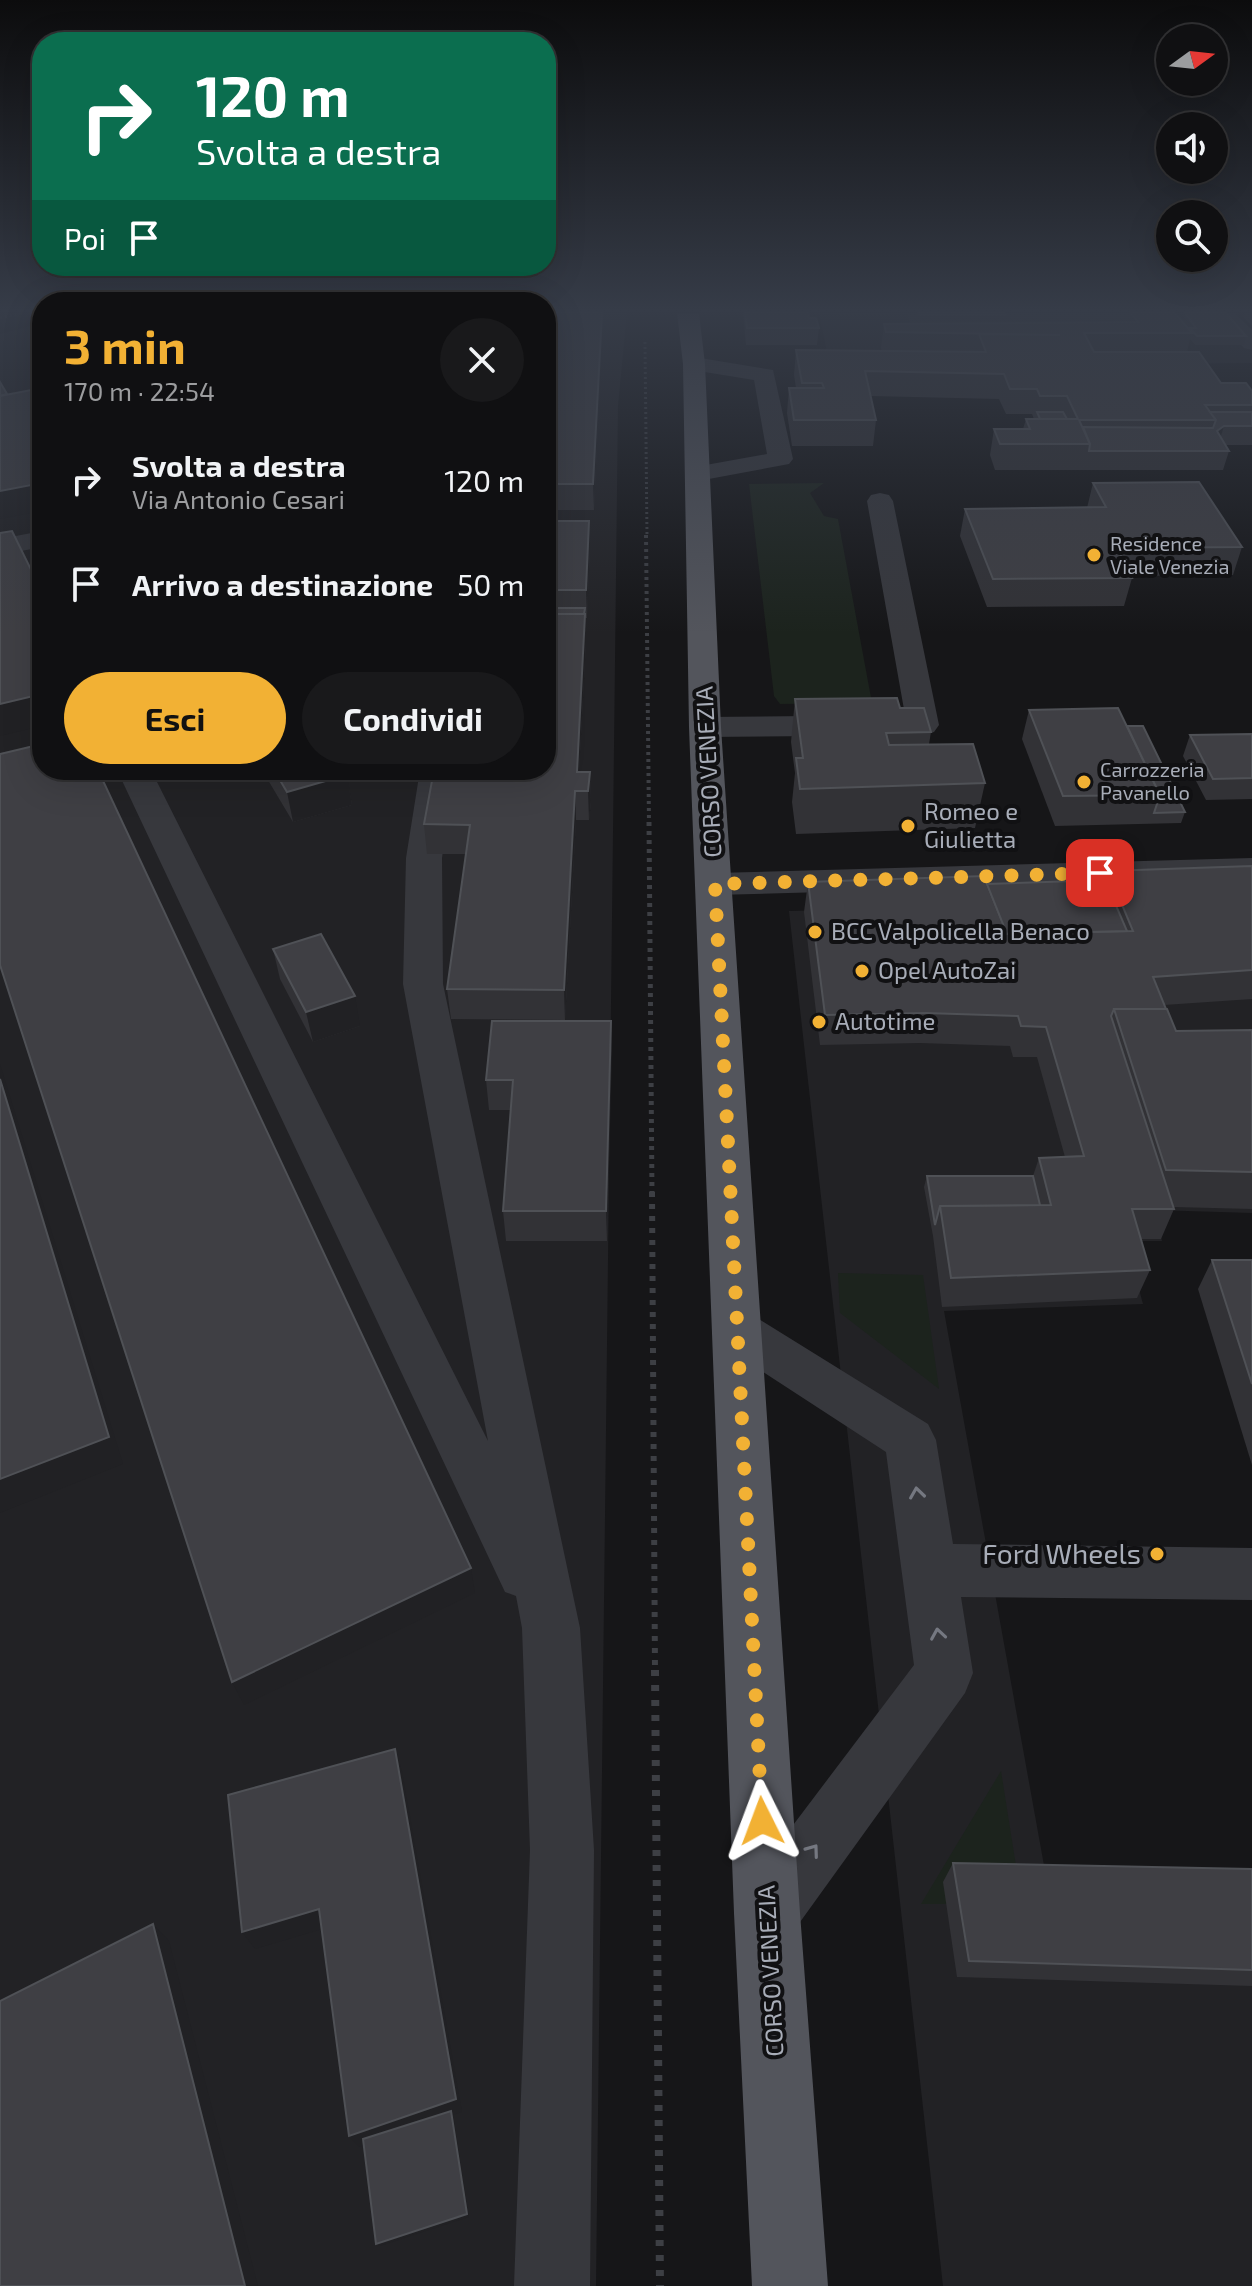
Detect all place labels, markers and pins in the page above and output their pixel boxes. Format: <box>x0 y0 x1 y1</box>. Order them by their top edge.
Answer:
place label: Residence Viale Venezia <box>1110 531 1229 578</box>
marker: Residence Viale Venezia <box>1085 546 1103 564</box>
place label: Carrozzeria Pavanello <box>1100 757 1205 804</box>
marker: Carrozzeria Pavanello <box>1075 773 1093 791</box>
place label: Romeo e Giulietta <box>924 796 1018 853</box>
marker: Romeo e Giulietta <box>899 817 917 835</box>
pin <box>1066 839 1134 907</box>
place label: BCC Valpolicella Benaco <box>831 916 1090 945</box>
marker: BCC Valpolicella Benaco <box>806 923 824 941</box>
place label: Opel AutoZai <box>878 955 1016 984</box>
marker: Opel AutoZai <box>853 962 871 980</box>
place label: Autotime <box>835 1006 935 1035</box>
marker: Autotime <box>810 1013 828 1031</box>
place label: Ford Wheels <box>982 1536 1141 1570</box>
marker: Ford Wheels <box>1148 1545 1166 1563</box>

